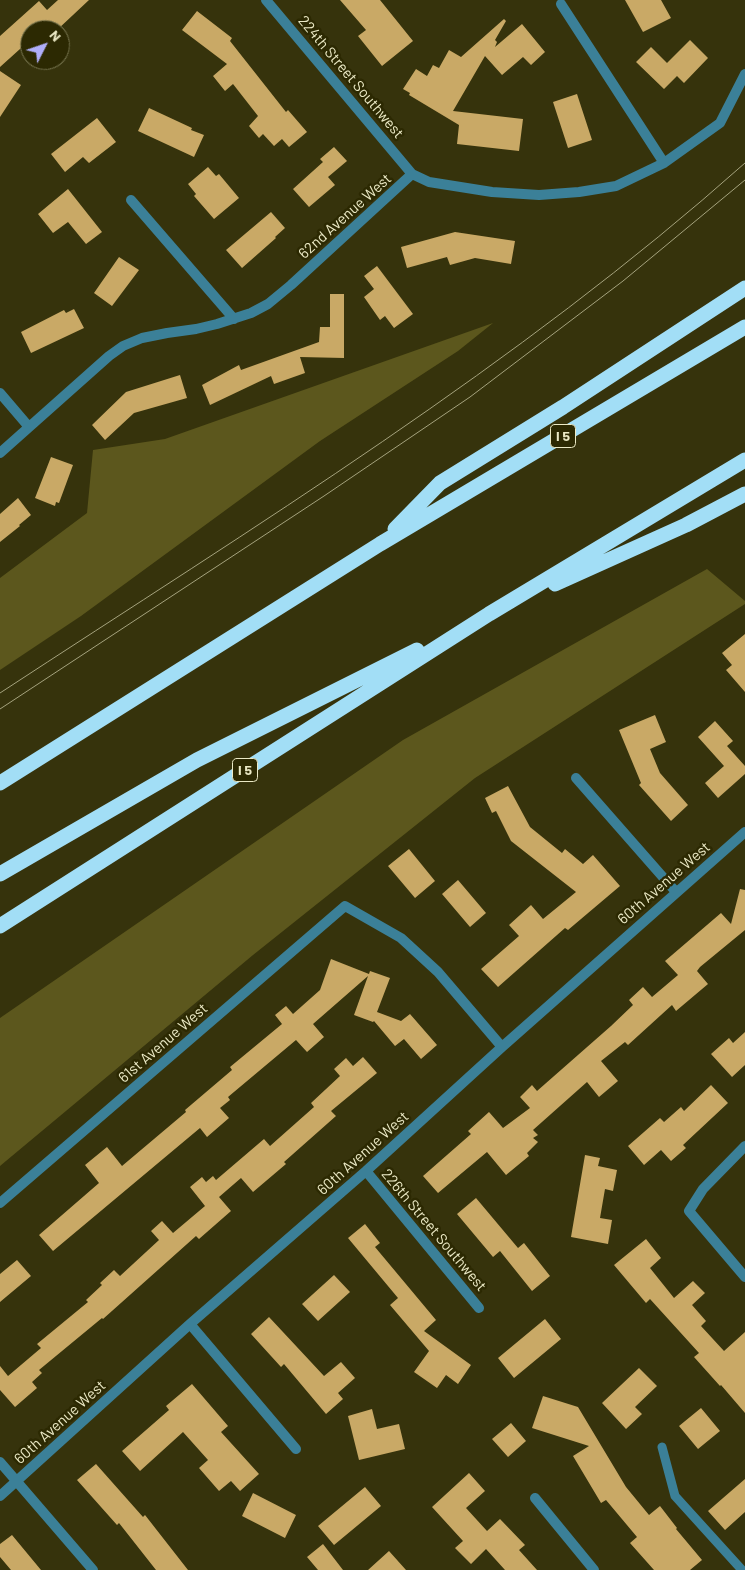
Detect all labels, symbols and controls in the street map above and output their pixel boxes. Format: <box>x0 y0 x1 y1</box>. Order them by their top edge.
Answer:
street label: 224th Street Southwest <box>295 12 407 142</box>
north arrow <box>20 20 70 70</box>
text: N <box>46 26 65 45</box>
street label: 62nd Avenue West <box>295 170 395 262</box>
road number: I 5 <box>550 424 576 448</box>
road number: I 5 <box>232 758 258 782</box>
street label: 60th Avenue West <box>614 838 714 928</box>
street label: 61st Avenue West <box>115 999 211 1087</box>
street label: 60th Avenue West <box>314 1107 412 1199</box>
street label: 226th Street Southwest <box>378 1165 490 1295</box>
street label: 60th Avenue West <box>11 1376 109 1468</box>

